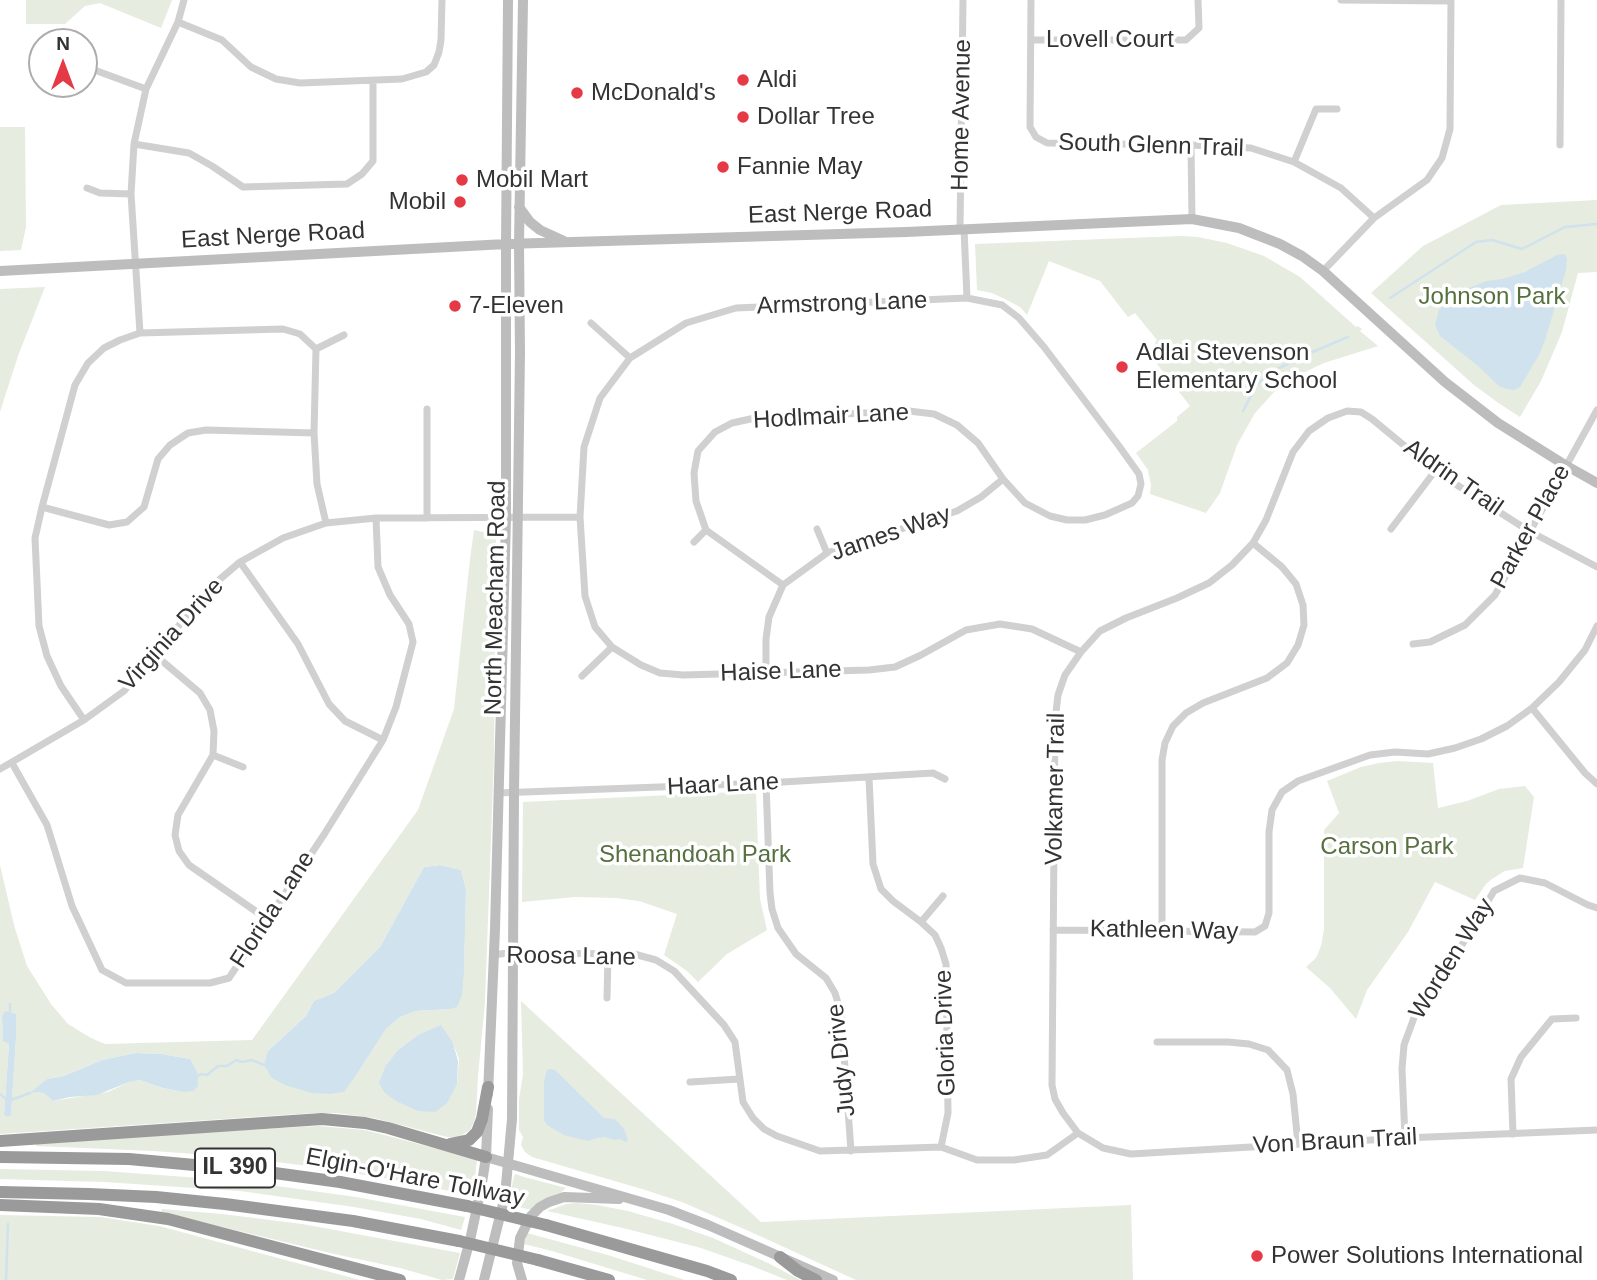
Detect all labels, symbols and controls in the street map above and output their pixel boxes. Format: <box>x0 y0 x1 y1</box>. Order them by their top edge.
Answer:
street label: Lovell Court <box>1046 26 1174 54</box>
north arrow <box>28 28 98 98</box>
text: N <box>56 33 70 54</box>
street label: Home Avenue <box>946 39 978 191</box>
place label: Aldi <box>757 66 797 94</box>
marker: Aldi <box>735 72 751 88</box>
place label: McDonald's <box>591 79 716 107</box>
marker: McDonald's <box>569 85 585 101</box>
place label: Dollar Tree <box>757 103 875 131</box>
marker: Dollar Tree <box>735 109 751 125</box>
street label: South Glenn Trail <box>1058 128 1244 164</box>
place label: Fannie May <box>737 153 862 181</box>
marker: Fannie May <box>715 159 731 175</box>
place label: Mobil Mart <box>476 166 588 194</box>
marker: Mobil Mart <box>454 172 470 188</box>
place label: Mobil <box>389 188 446 216</box>
marker: Mobil <box>452 194 468 210</box>
street label: East Nerge Road <box>748 195 932 231</box>
street label: East Nerge Road <box>180 217 366 255</box>
park label: Johnson Park <box>1419 283 1565 311</box>
street label: Armstrong Lane <box>756 287 928 321</box>
place label: 7-Eleven <box>469 292 564 320</box>
marker: 7-Eleven <box>447 298 463 314</box>
place label: Adlai Stevenson Elementary School <box>1136 339 1337 395</box>
marker: Adlai Stevenson Elementary School <box>1114 359 1130 375</box>
street label: Hodlmair Lane <box>752 399 910 435</box>
street label: Aldrin Trail <box>1398 434 1508 522</box>
street label: Parker Place <box>1485 460 1577 594</box>
street label: North Meacham Road <box>480 480 512 716</box>
street label: James Way <box>827 500 955 568</box>
street label: Virginia Drive <box>114 572 230 698</box>
street label: Haise Lane <box>720 655 842 689</box>
street label: Volkamer Trail <box>1040 713 1072 865</box>
street label: Haar Lane <box>666 768 780 802</box>
park label: Carson Park <box>1320 833 1454 861</box>
park label: Shenandoah Park <box>599 841 791 869</box>
street label: Florida Lane <box>225 846 321 974</box>
street label: Worden Way <box>1403 893 1501 1025</box>
street label: Kathleen Way <box>1089 915 1239 947</box>
street label: Roosa Lane <box>506 941 636 973</box>
street label: Gloria Drive <box>929 969 963 1097</box>
street label: Judy Drive <box>822 1002 862 1118</box>
street label: Von Braun Trail <box>1252 1123 1418 1161</box>
street label: Elgin-O'Hare Tollway <box>303 1143 527 1213</box>
road number: IL 390 <box>195 1148 275 1188</box>
place label: Power Solutions International <box>1271 1242 1583 1270</box>
marker: Power Solutions International <box>1249 1248 1265 1264</box>

